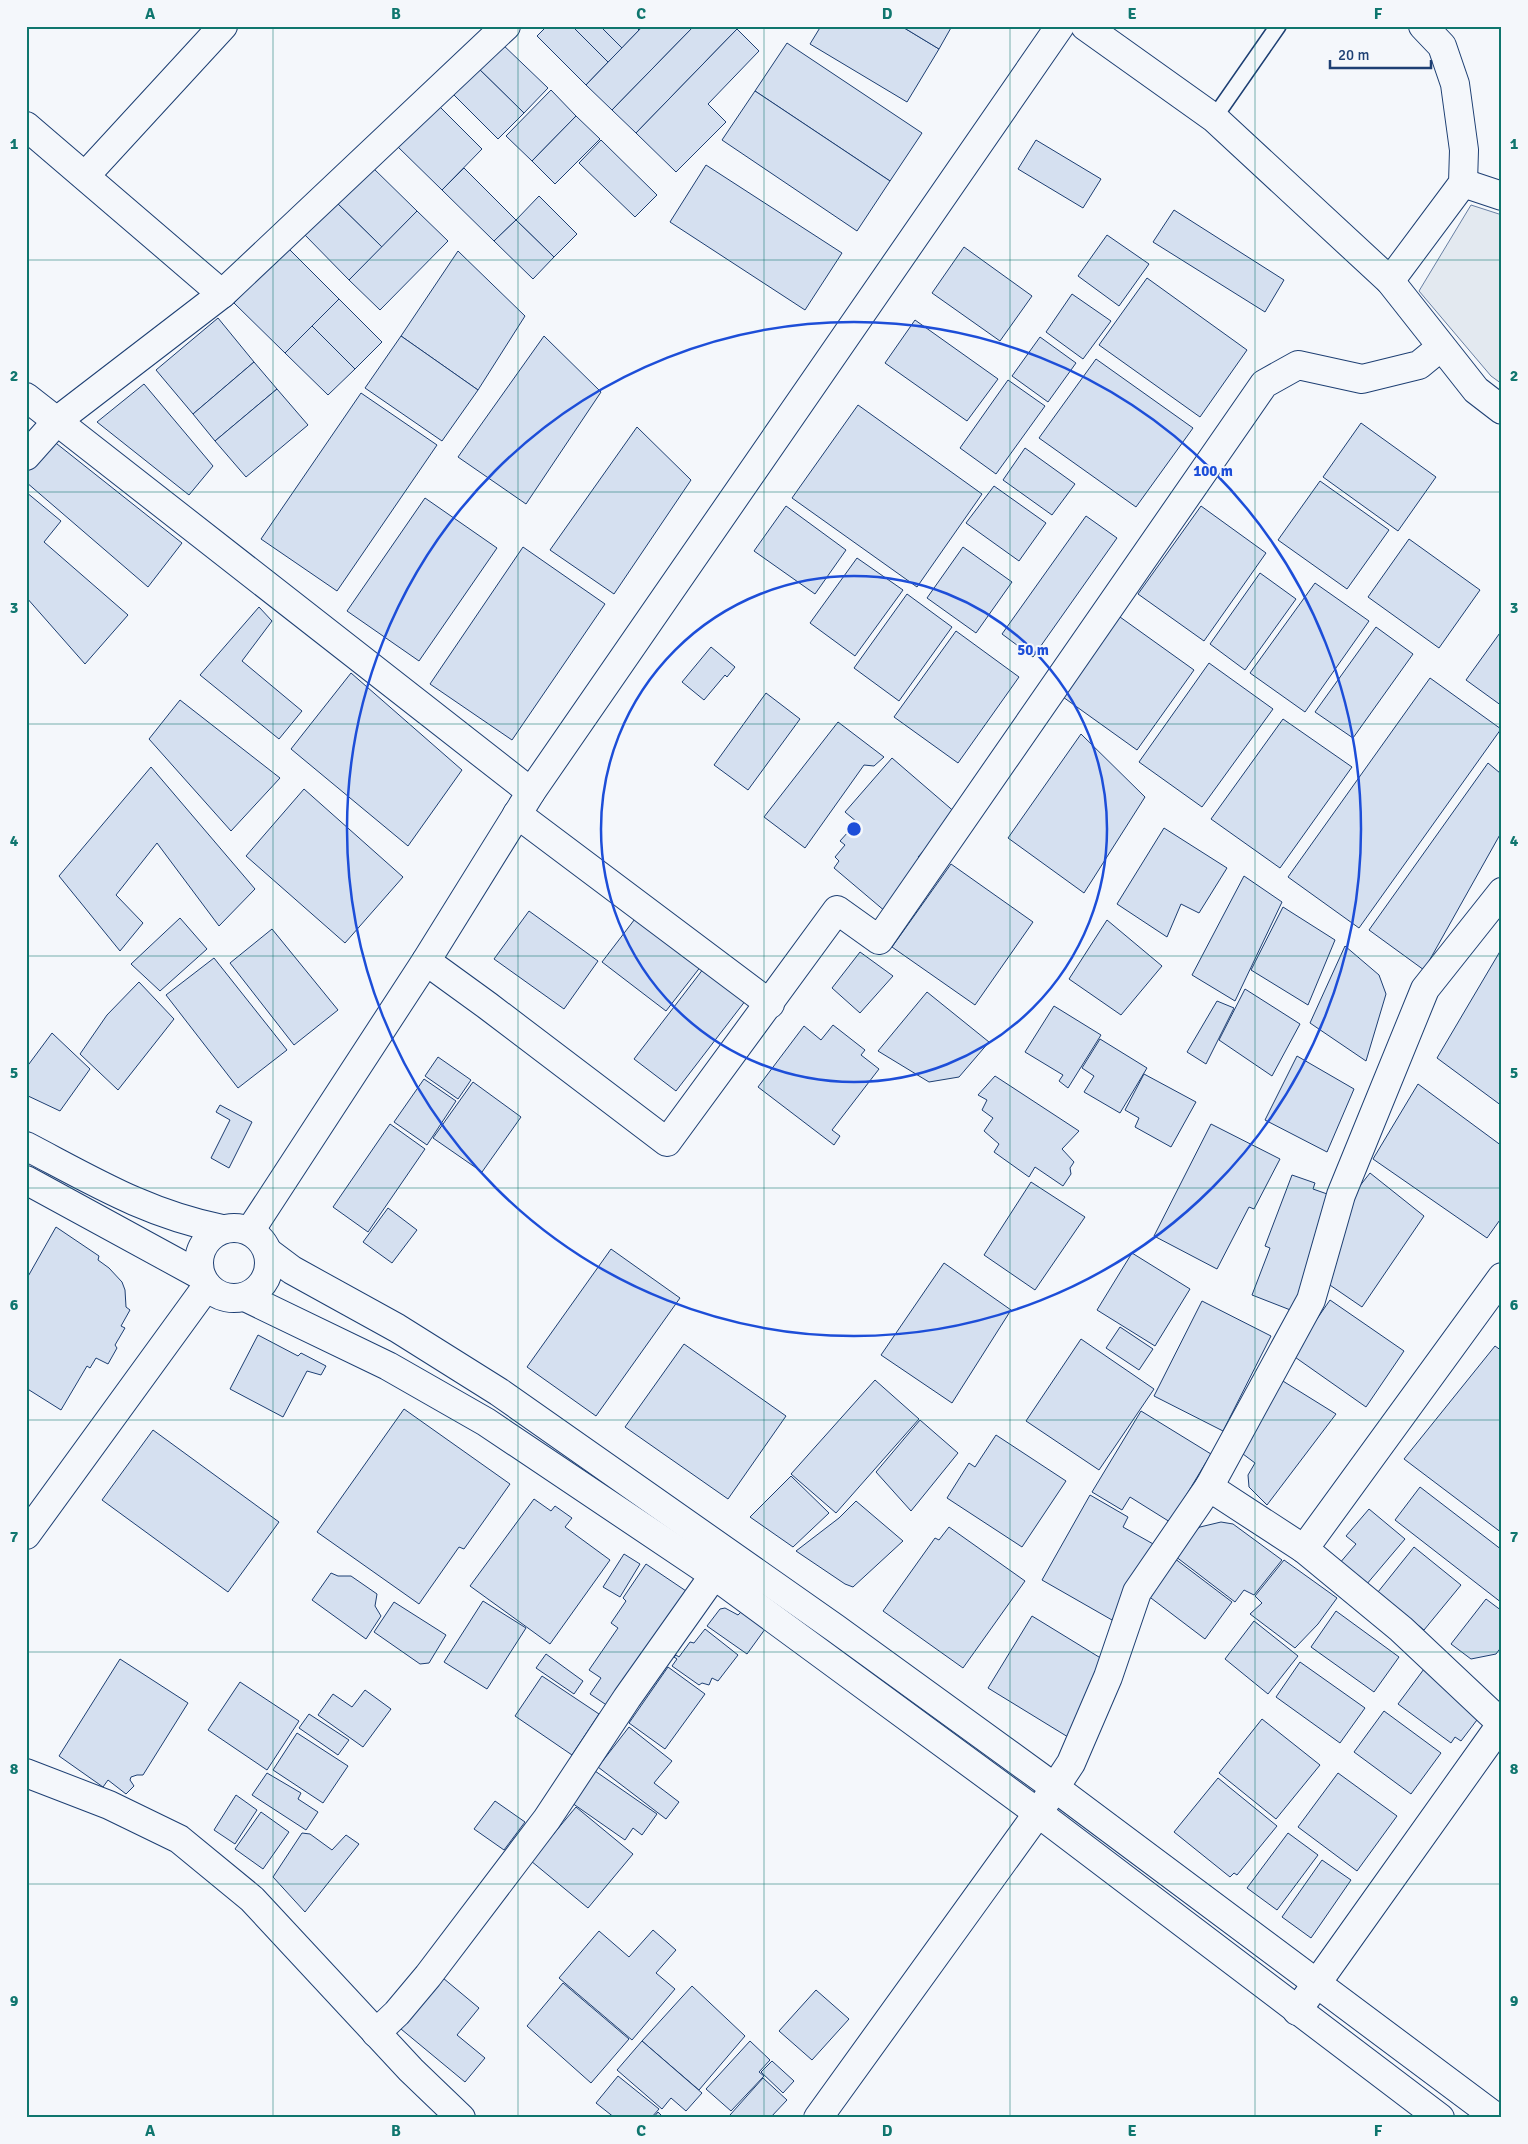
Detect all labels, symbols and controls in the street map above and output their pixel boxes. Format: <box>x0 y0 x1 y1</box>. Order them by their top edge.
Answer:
text: A <box>145 4 156 24</box>
text: B <box>391 4 401 24</box>
text: C <box>636 4 646 24</box>
text: D <box>882 4 893 24</box>
text: E <box>1127 4 1137 24</box>
text: F <box>1374 4 1383 24</box>
scale bar <box>1330 38 1432 70</box>
text: 20 m <box>1338 46 1369 64</box>
text: 1 <box>10 134 19 154</box>
text: 1 <box>1510 134 1519 154</box>
text: 2 <box>10 366 18 386</box>
text: 2 <box>1510 366 1518 386</box>
text: 100 m <box>1193 462 1233 480</box>
text: 3 <box>10 598 18 618</box>
text: 3 <box>1510 598 1518 618</box>
text: 50 m <box>1017 641 1049 659</box>
centre of rings <box>845 820 863 838</box>
text: 4 <box>10 831 19 851</box>
text: 4 <box>1510 831 1519 851</box>
text: 5 <box>10 1063 18 1083</box>
text: 5 <box>1510 1063 1518 1083</box>
text: 6 <box>10 1295 19 1315</box>
text: 6 <box>1510 1295 1519 1315</box>
text: 7 <box>10 1527 19 1547</box>
text: 7 <box>1510 1527 1519 1547</box>
text: 8 <box>10 1759 19 1779</box>
text: 8 <box>1510 1759 1519 1779</box>
text: 9 <box>10 1991 19 2011</box>
text: 9 <box>1510 1991 1519 2011</box>
text: A <box>145 2121 156 2141</box>
text: B <box>391 2121 401 2141</box>
text: C <box>636 2121 646 2141</box>
text: D <box>882 2121 893 2141</box>
text: E <box>1127 2121 1137 2141</box>
text: F <box>1374 2121 1383 2141</box>

